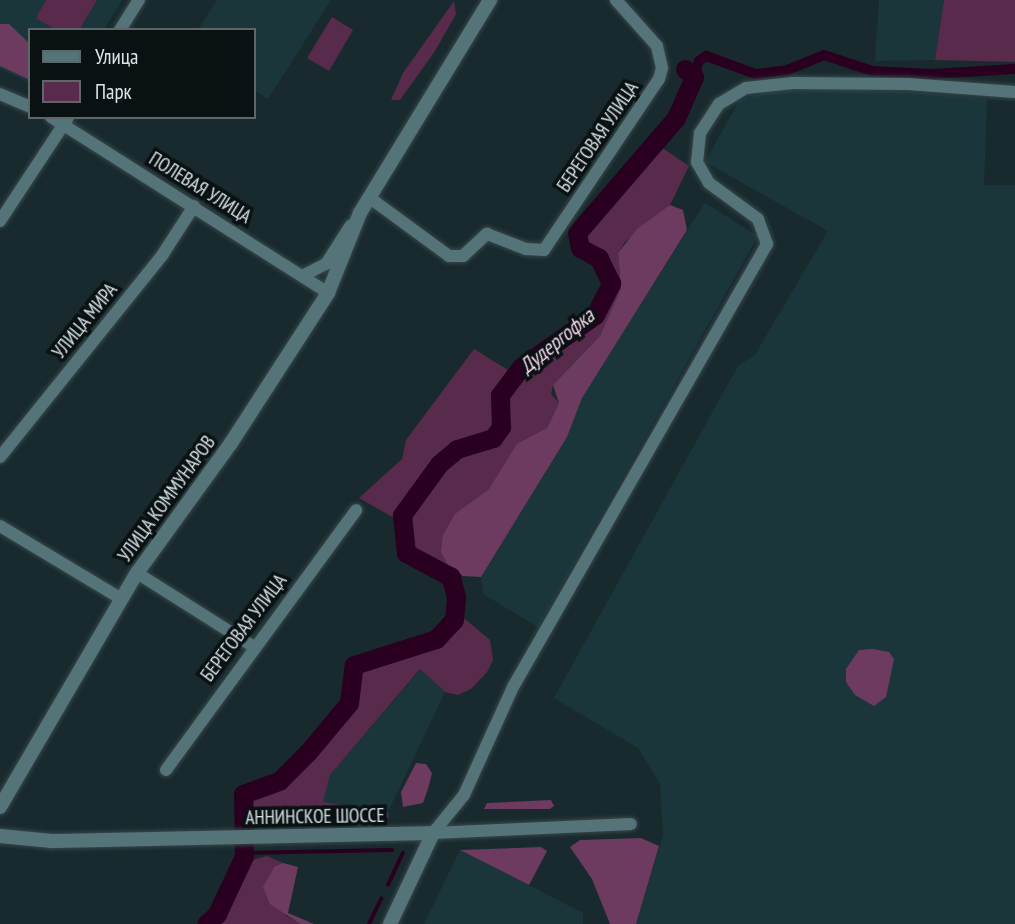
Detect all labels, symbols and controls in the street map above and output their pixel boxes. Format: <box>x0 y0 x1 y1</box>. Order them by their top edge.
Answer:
legend <box>28 28 256 119</box>
text: Улица <box>95 43 138 70</box>
street label: БЕРЕГОВАЯ УЛИЦА <box>553 77 643 197</box>
text: Парк <box>95 78 132 105</box>
street label: ПОЛЕВАЯ УЛИЦА <box>145 147 255 229</box>
street label: УЛИЦА МИРА <box>48 279 122 363</box>
water label: Дудергофка <box>515 303 599 379</box>
street label: УЛИЦА КОММУНАРОВ <box>113 431 221 567</box>
street label: БЕРЕГОВАЯ УЛИЦА <box>196 570 292 686</box>
street label: АННИНСКОЕ ШОССЕ <box>245 804 385 830</box>

